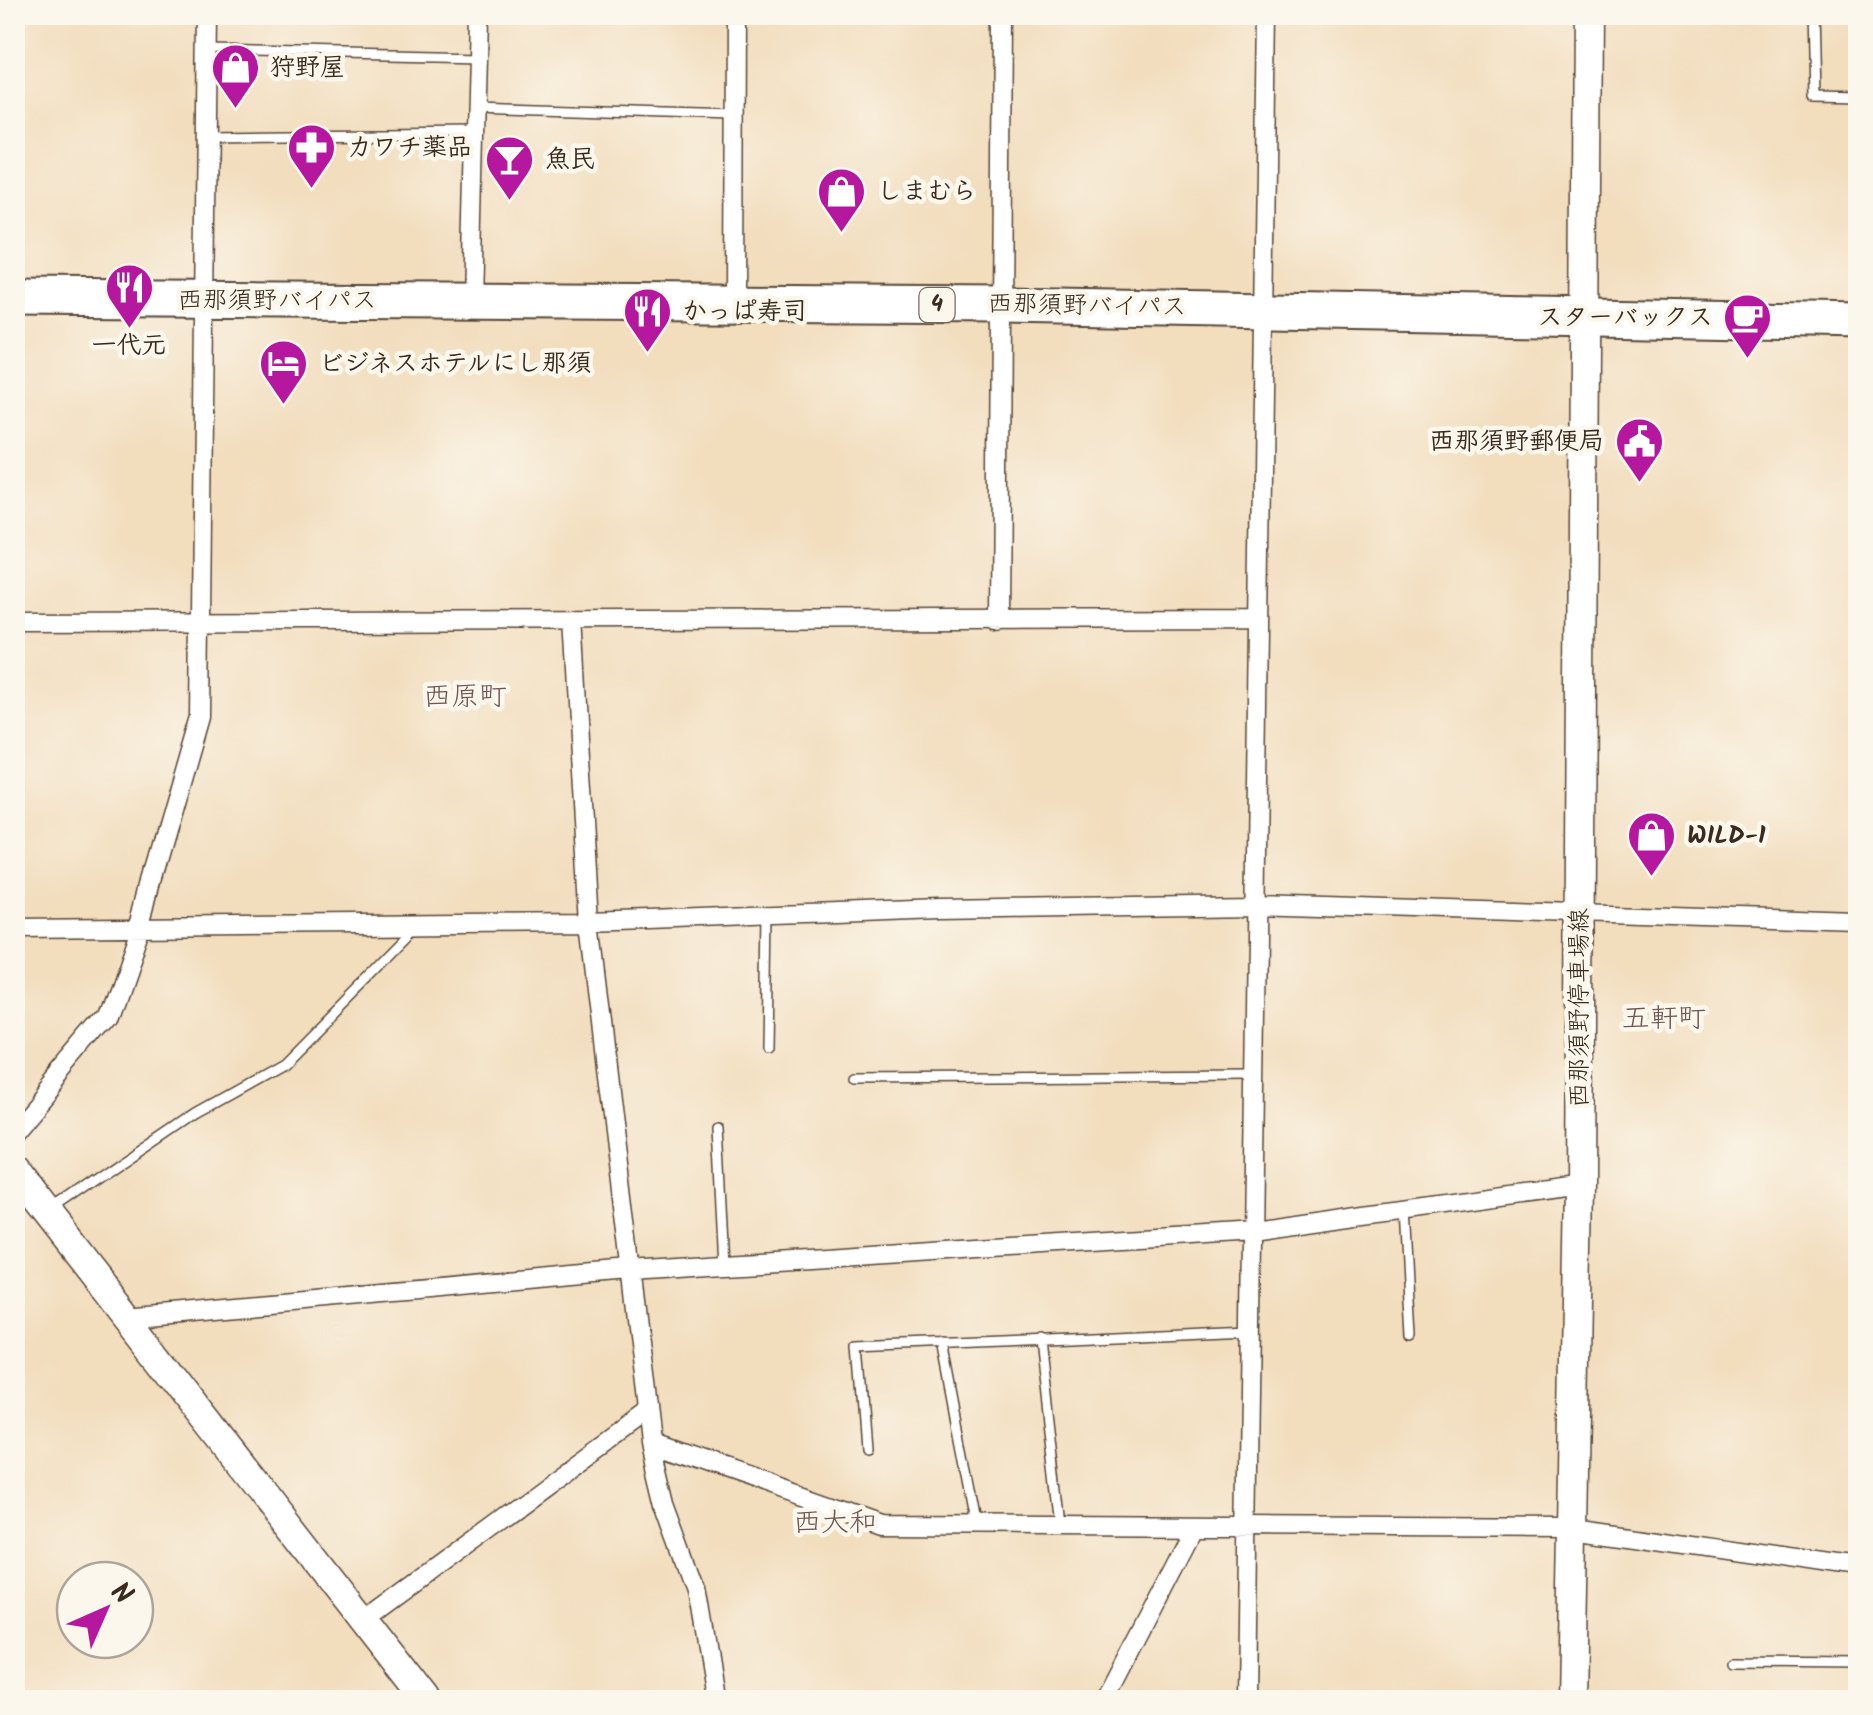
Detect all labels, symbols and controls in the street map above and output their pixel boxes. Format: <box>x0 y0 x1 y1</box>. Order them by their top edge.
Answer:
shop icon: 狩野屋 <box>209 42 261 110</box>
place label: 狩野屋 <box>270 48 345 88</box>
pharmacy icon: カワチ薬品 <box>286 122 338 190</box>
place label: カワチ薬品 <box>347 128 472 168</box>
bar icon: 魚民 <box>484 134 536 202</box>
place label: 魚民 <box>545 140 595 180</box>
shop icon: しまむら <box>816 166 868 234</box>
place label: しまむら <box>877 172 977 212</box>
restaurant icon: 一代元 <box>103 262 155 330</box>
street label: 西那須野バイパス <box>177 281 377 321</box>
street label: 西那須野バイパス <box>987 284 1187 328</box>
restaurant icon: かっぱ寿司 <box>621 286 673 354</box>
road number: 4 <box>920 288 954 322</box>
place label: かっぱ寿司 <box>682 292 807 332</box>
cafe icon: スターバックス <box>1722 292 1774 360</box>
place label: スターバックス <box>1537 298 1713 338</box>
place label: 一代元 <box>91 326 167 366</box>
hotel icon: ビジネスホテルにし那須 <box>258 338 310 406</box>
place label: ビジネスホテルにし那須 <box>319 344 592 384</box>
public building icon: 西那須野郵便局 <box>1613 416 1665 484</box>
place label: 西那須野郵便局 <box>1429 422 1604 462</box>
district label: 西原町 <box>423 675 507 720</box>
shop icon: WILD-1 <box>1626 810 1678 878</box>
place label: WILD-1 <box>1687 816 1766 856</box>
street label: 西那須野停車場線 <box>1560 908 1600 1108</box>
district label: 五軒町 <box>1622 997 1706 1042</box>
district label: 西大和 <box>793 1501 877 1546</box>
north arrow <box>55 1560 155 1660</box>
text: N <box>99 1572 143 1616</box>

